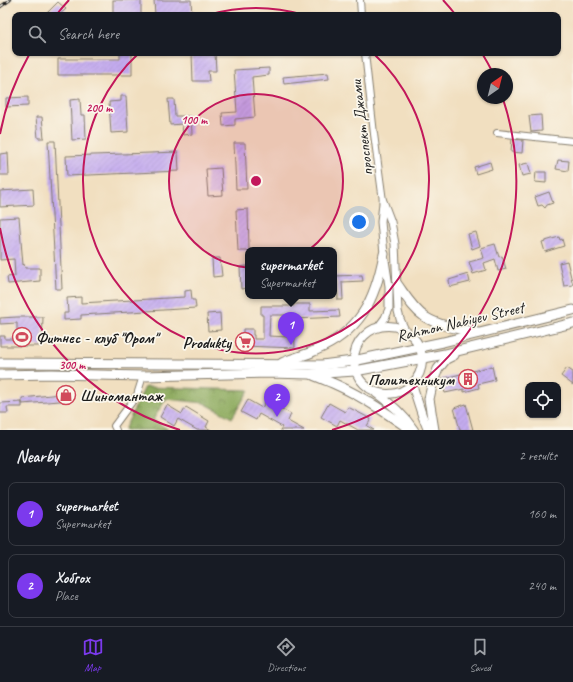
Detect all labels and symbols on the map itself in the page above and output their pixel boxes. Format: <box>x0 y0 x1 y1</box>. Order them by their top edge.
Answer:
north arrow <box>477 68 513 104</box>
street label: проспект Джами <box>346 78 378 177</box>
text: 200 m <box>86 100 113 116</box>
text: 100 m <box>181 112 208 128</box>
centre of rings <box>249 174 263 188</box>
your location <box>349 212 369 232</box>
street label: Rahmon Nabiyev Street <box>395 297 528 346</box>
pin: 1 <box>278 312 304 345</box>
sports icon: Фитнес - клуб "Ором" <box>11 326 33 348</box>
place label: Фитнес - клуб "Ором" <box>36 328 162 348</box>
supermarket icon: Produkty <box>234 331 256 353</box>
place label: Produkty <box>183 333 233 353</box>
text: 300 m <box>59 357 86 373</box>
building icon: Политехникум <box>457 368 479 390</box>
place label: Политехникум <box>368 370 455 390</box>
shop icon: Шиномантаж <box>55 384 77 406</box>
pin: 2 <box>264 384 290 417</box>
place label: Шиномантаж <box>80 386 165 406</box>

